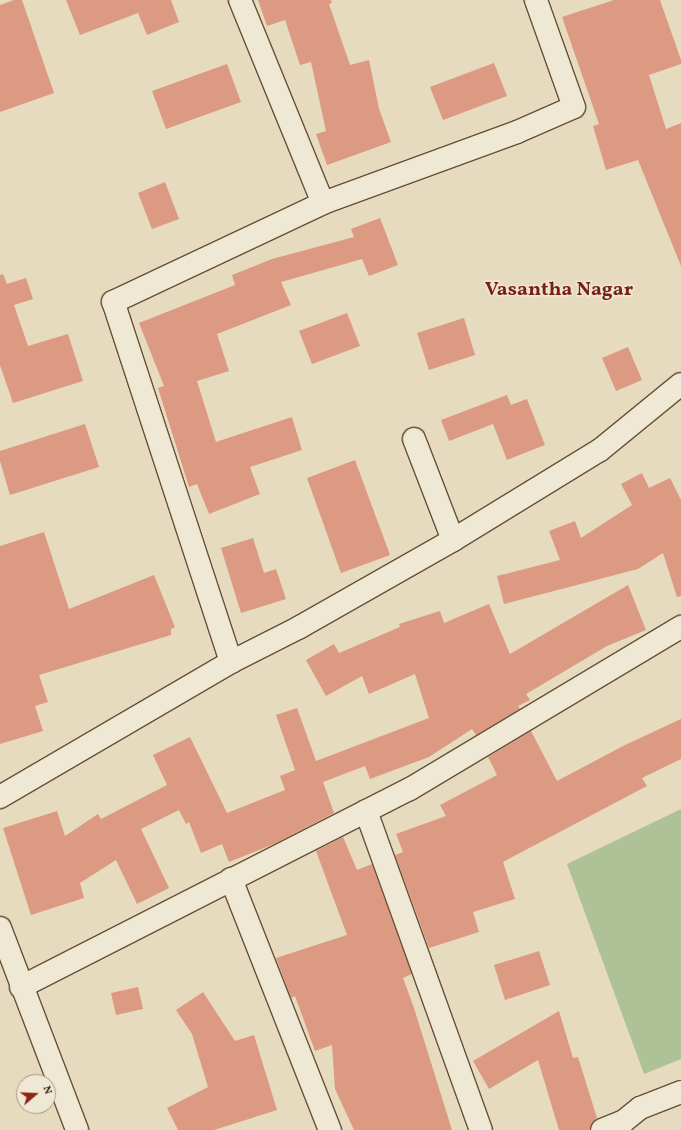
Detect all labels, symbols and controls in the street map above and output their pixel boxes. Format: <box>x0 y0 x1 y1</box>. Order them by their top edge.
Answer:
district label: Vasantha Nagar <box>485 278 633 302</box>
north arrow <box>16 1074 56 1114</box>
text: N <box>38 1084 55 1096</box>

